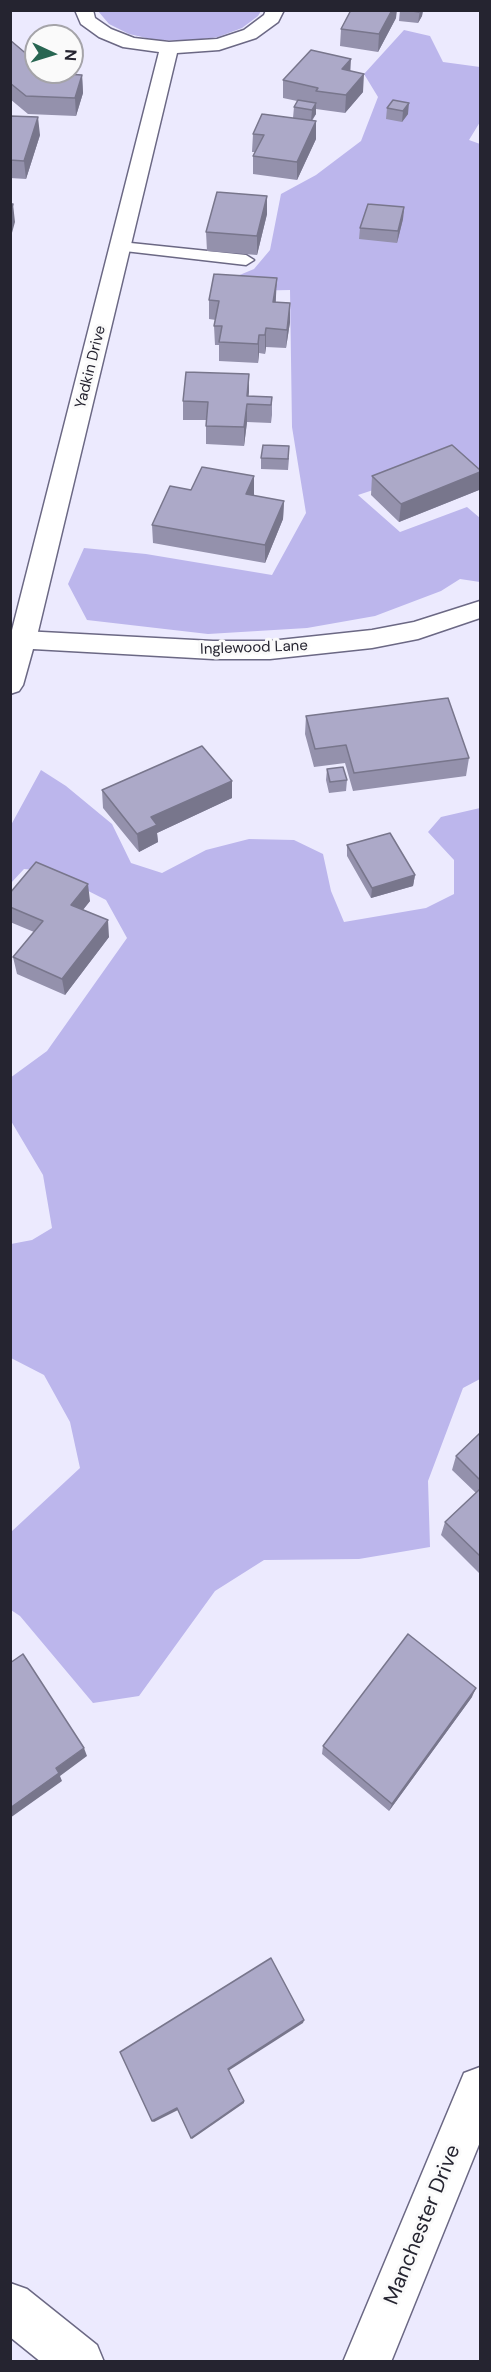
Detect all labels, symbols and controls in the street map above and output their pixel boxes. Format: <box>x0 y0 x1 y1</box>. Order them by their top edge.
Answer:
north arrow <box>24 24 84 84</box>
text: N <box>60 49 81 62</box>
street label: Yadkin Drive <box>72 324 110 410</box>
street label: Inglewood Lane <box>200 637 308 659</box>
street label: Manchester Drive <box>379 2141 467 2309</box>

